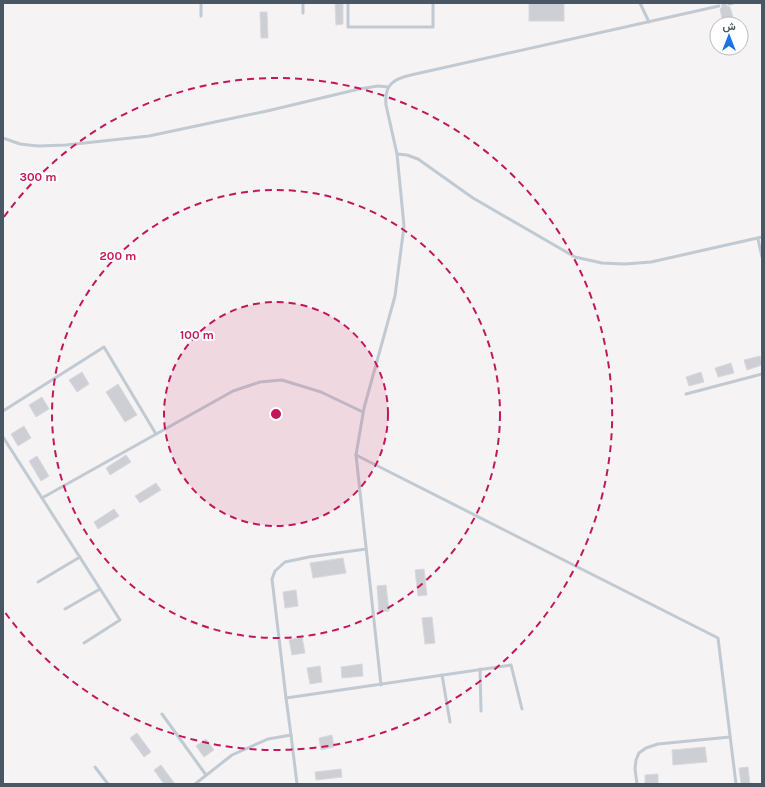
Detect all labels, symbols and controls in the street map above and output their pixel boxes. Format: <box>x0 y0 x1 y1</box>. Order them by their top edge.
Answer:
north arrow <box>709 16 749 56</box>
text: ش <box>722 20 736 33</box>
text: 300 m <box>19 170 57 184</box>
text: 200 m <box>100 249 136 263</box>
text: 100 m <box>180 328 214 342</box>
centre of rings <box>269 407 283 421</box>

